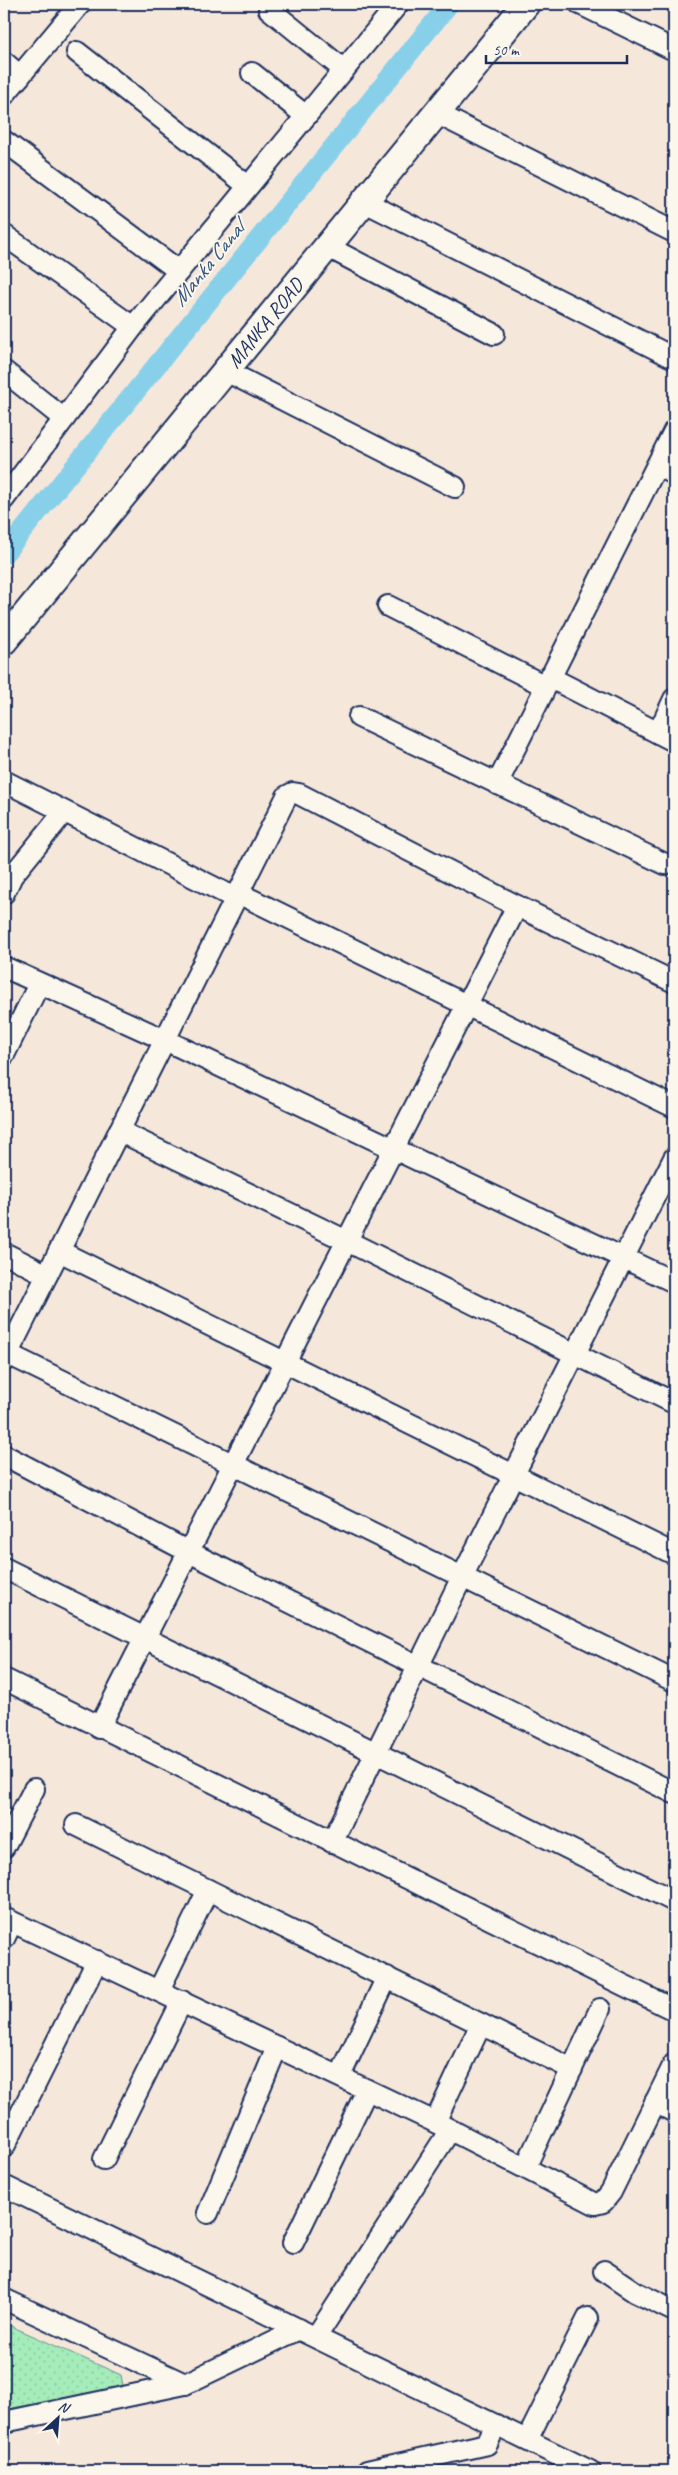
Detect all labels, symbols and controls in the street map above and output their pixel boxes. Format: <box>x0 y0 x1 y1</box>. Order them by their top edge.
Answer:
scale bar <box>486 32 627 64</box>
text: 50 m <box>493 41 520 60</box>
water label: Manka Canal <box>166 211 255 312</box>
street label: MANKA ROAD <box>221 272 310 373</box>
north arrow <box>32 2392 82 2442</box>
text: N <box>56 2397 73 2417</box>

